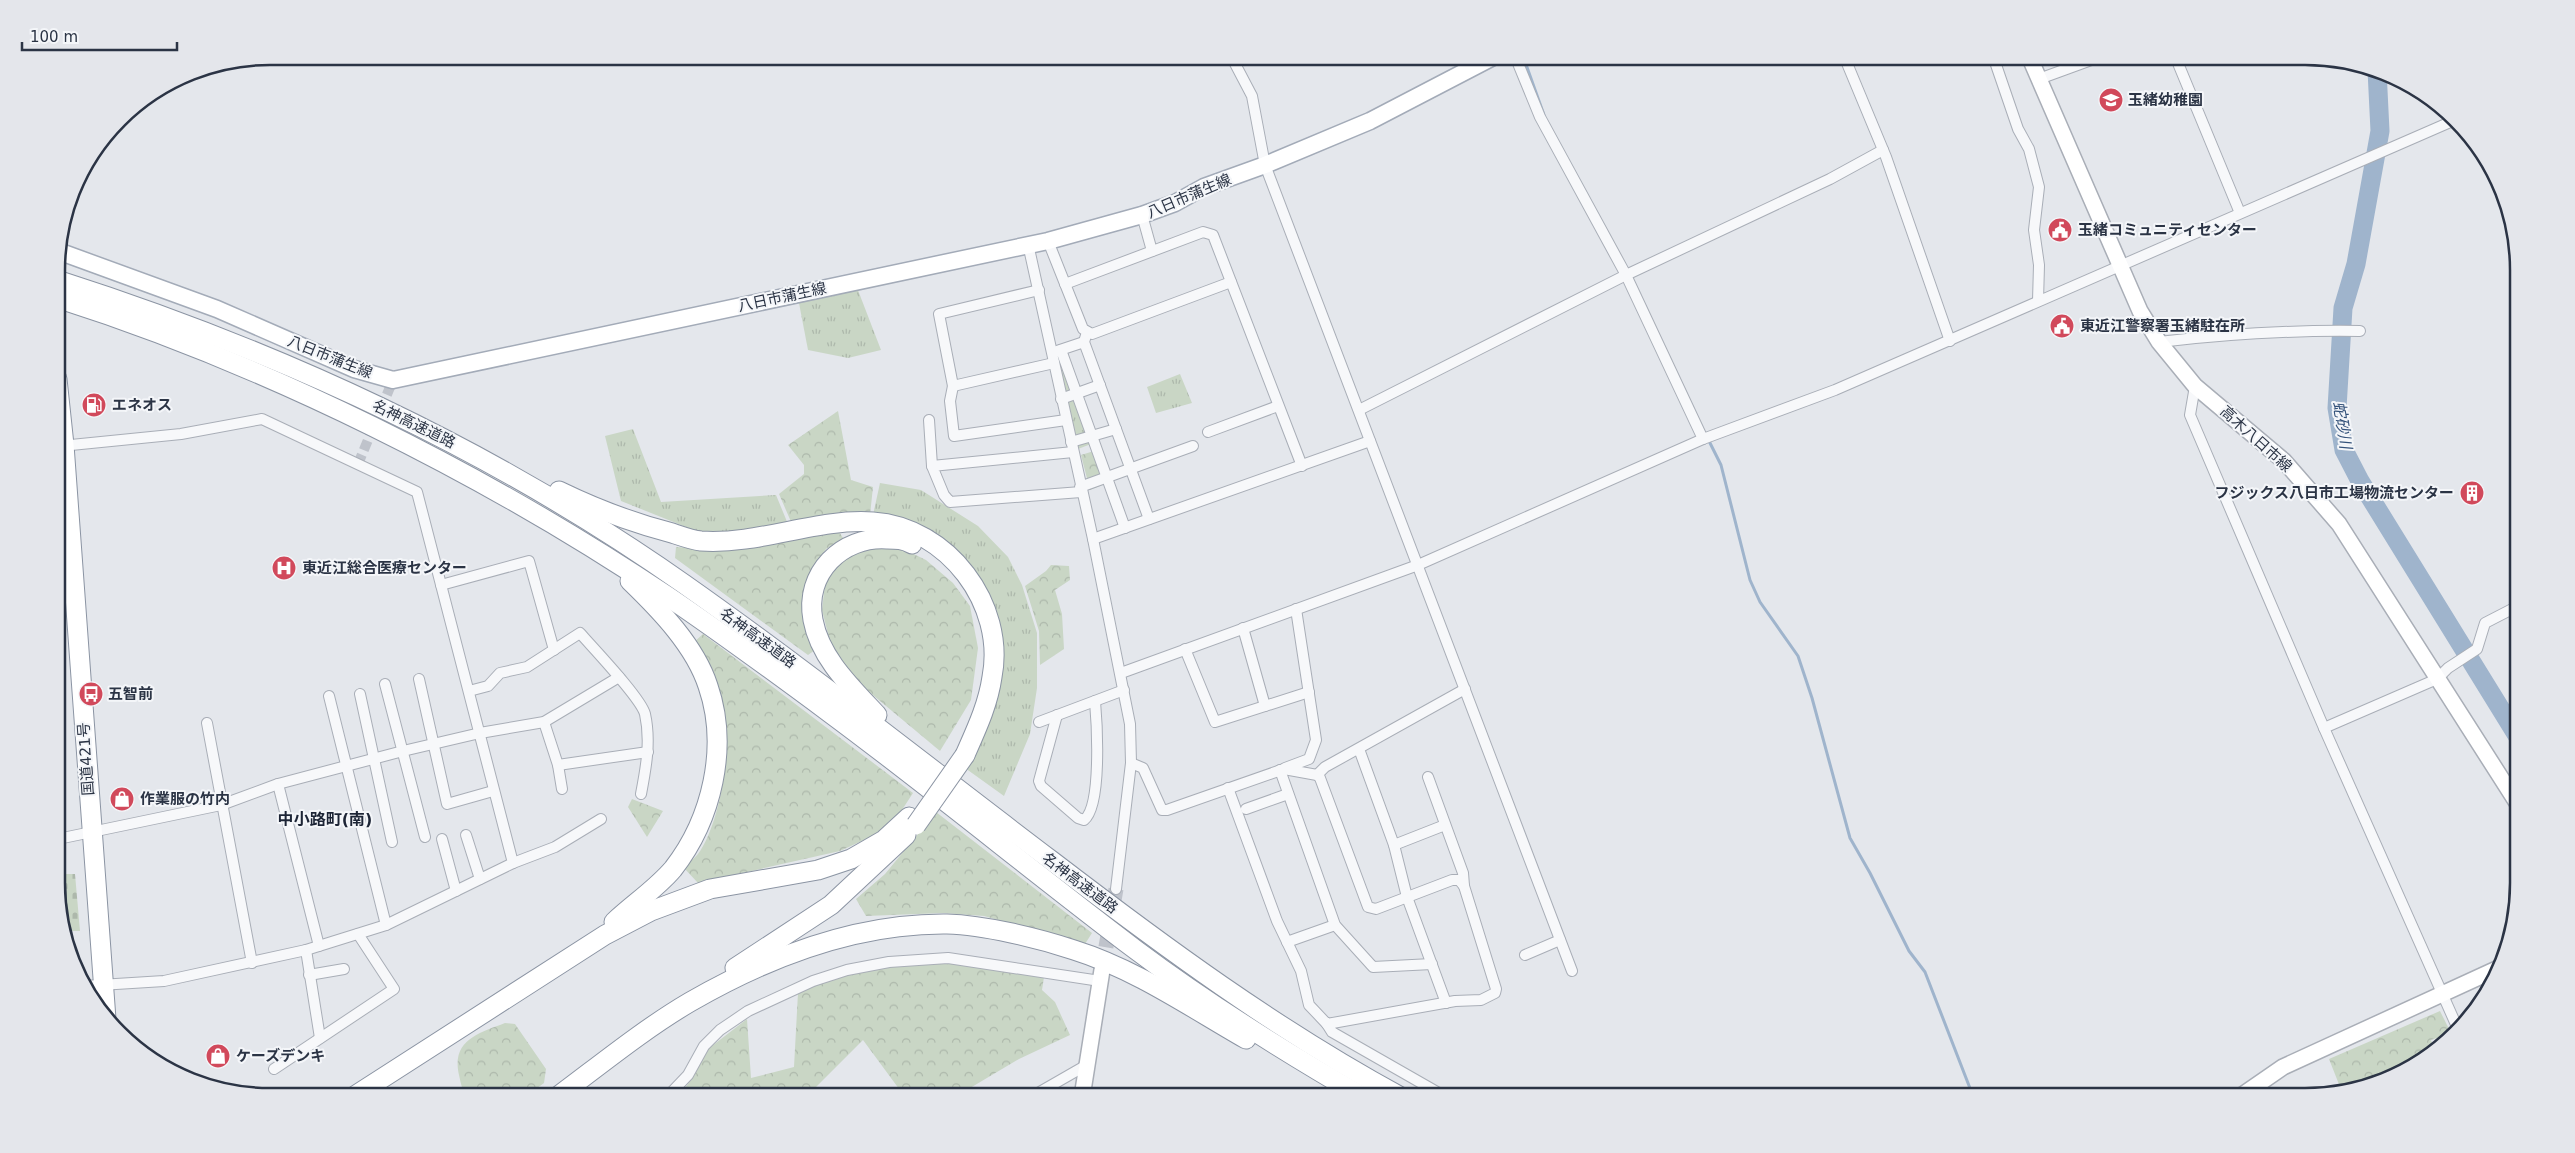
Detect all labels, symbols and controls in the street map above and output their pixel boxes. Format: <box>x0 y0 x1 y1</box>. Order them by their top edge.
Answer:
scale bar <box>22 20 178 52</box>
text: 100 m <box>30 28 78 46</box>
school or university icon: 玉緒幼稚園 <box>2098 87 2124 113</box>
place label: 玉緒幼稚園 <box>2128 91 2203 109</box>
street label: 八日市蒲生線 <box>1144 170 1234 222</box>
public building icon: 玉緒コミュニティセンター <box>2047 217 2073 243</box>
place label: 玉緒コミュニティセンター <box>2078 221 2257 239</box>
street label: 八日市蒲生線 <box>736 279 828 315</box>
public building icon: 東近江警察署玉緒駐在所 <box>2049 313 2075 339</box>
place label: 東近江警察署玉緒駐在所 <box>2080 317 2245 335</box>
street label: 八日市蒲生線 <box>285 332 375 382</box>
fuel station icon: エネオス <box>81 392 107 418</box>
place label: エネオス <box>112 396 172 414</box>
street label: 名神高速道路 <box>370 396 458 452</box>
water label: 蛇砂川 <box>2329 400 2356 452</box>
street label: 高木八日市線 <box>2217 402 2295 476</box>
building icon: フジックス八日市工場物流センター <box>2459 480 2485 506</box>
place label: フジックス八日市工場物流センター <box>2214 484 2454 502</box>
hospital icon: 東近江総合医療センター <box>271 555 297 581</box>
place label: 東近江総合医療センター <box>302 559 467 577</box>
street label: 名神高速道路 <box>716 604 800 672</box>
bus stop icon: 五智前 <box>78 681 104 707</box>
place label: 五智前 <box>108 685 153 703</box>
street label: 国道421号 <box>74 722 98 796</box>
shop icon: 作業服の竹内 <box>109 786 135 812</box>
place label: 作業服の竹内 <box>140 790 230 808</box>
district label: 中小路町(南) <box>278 810 372 829</box>
street label: 名神高速道路 <box>1039 849 1121 917</box>
shop icon: ケーズデンキ <box>205 1043 231 1069</box>
place label: ケーズデンキ <box>236 1047 325 1065</box>

